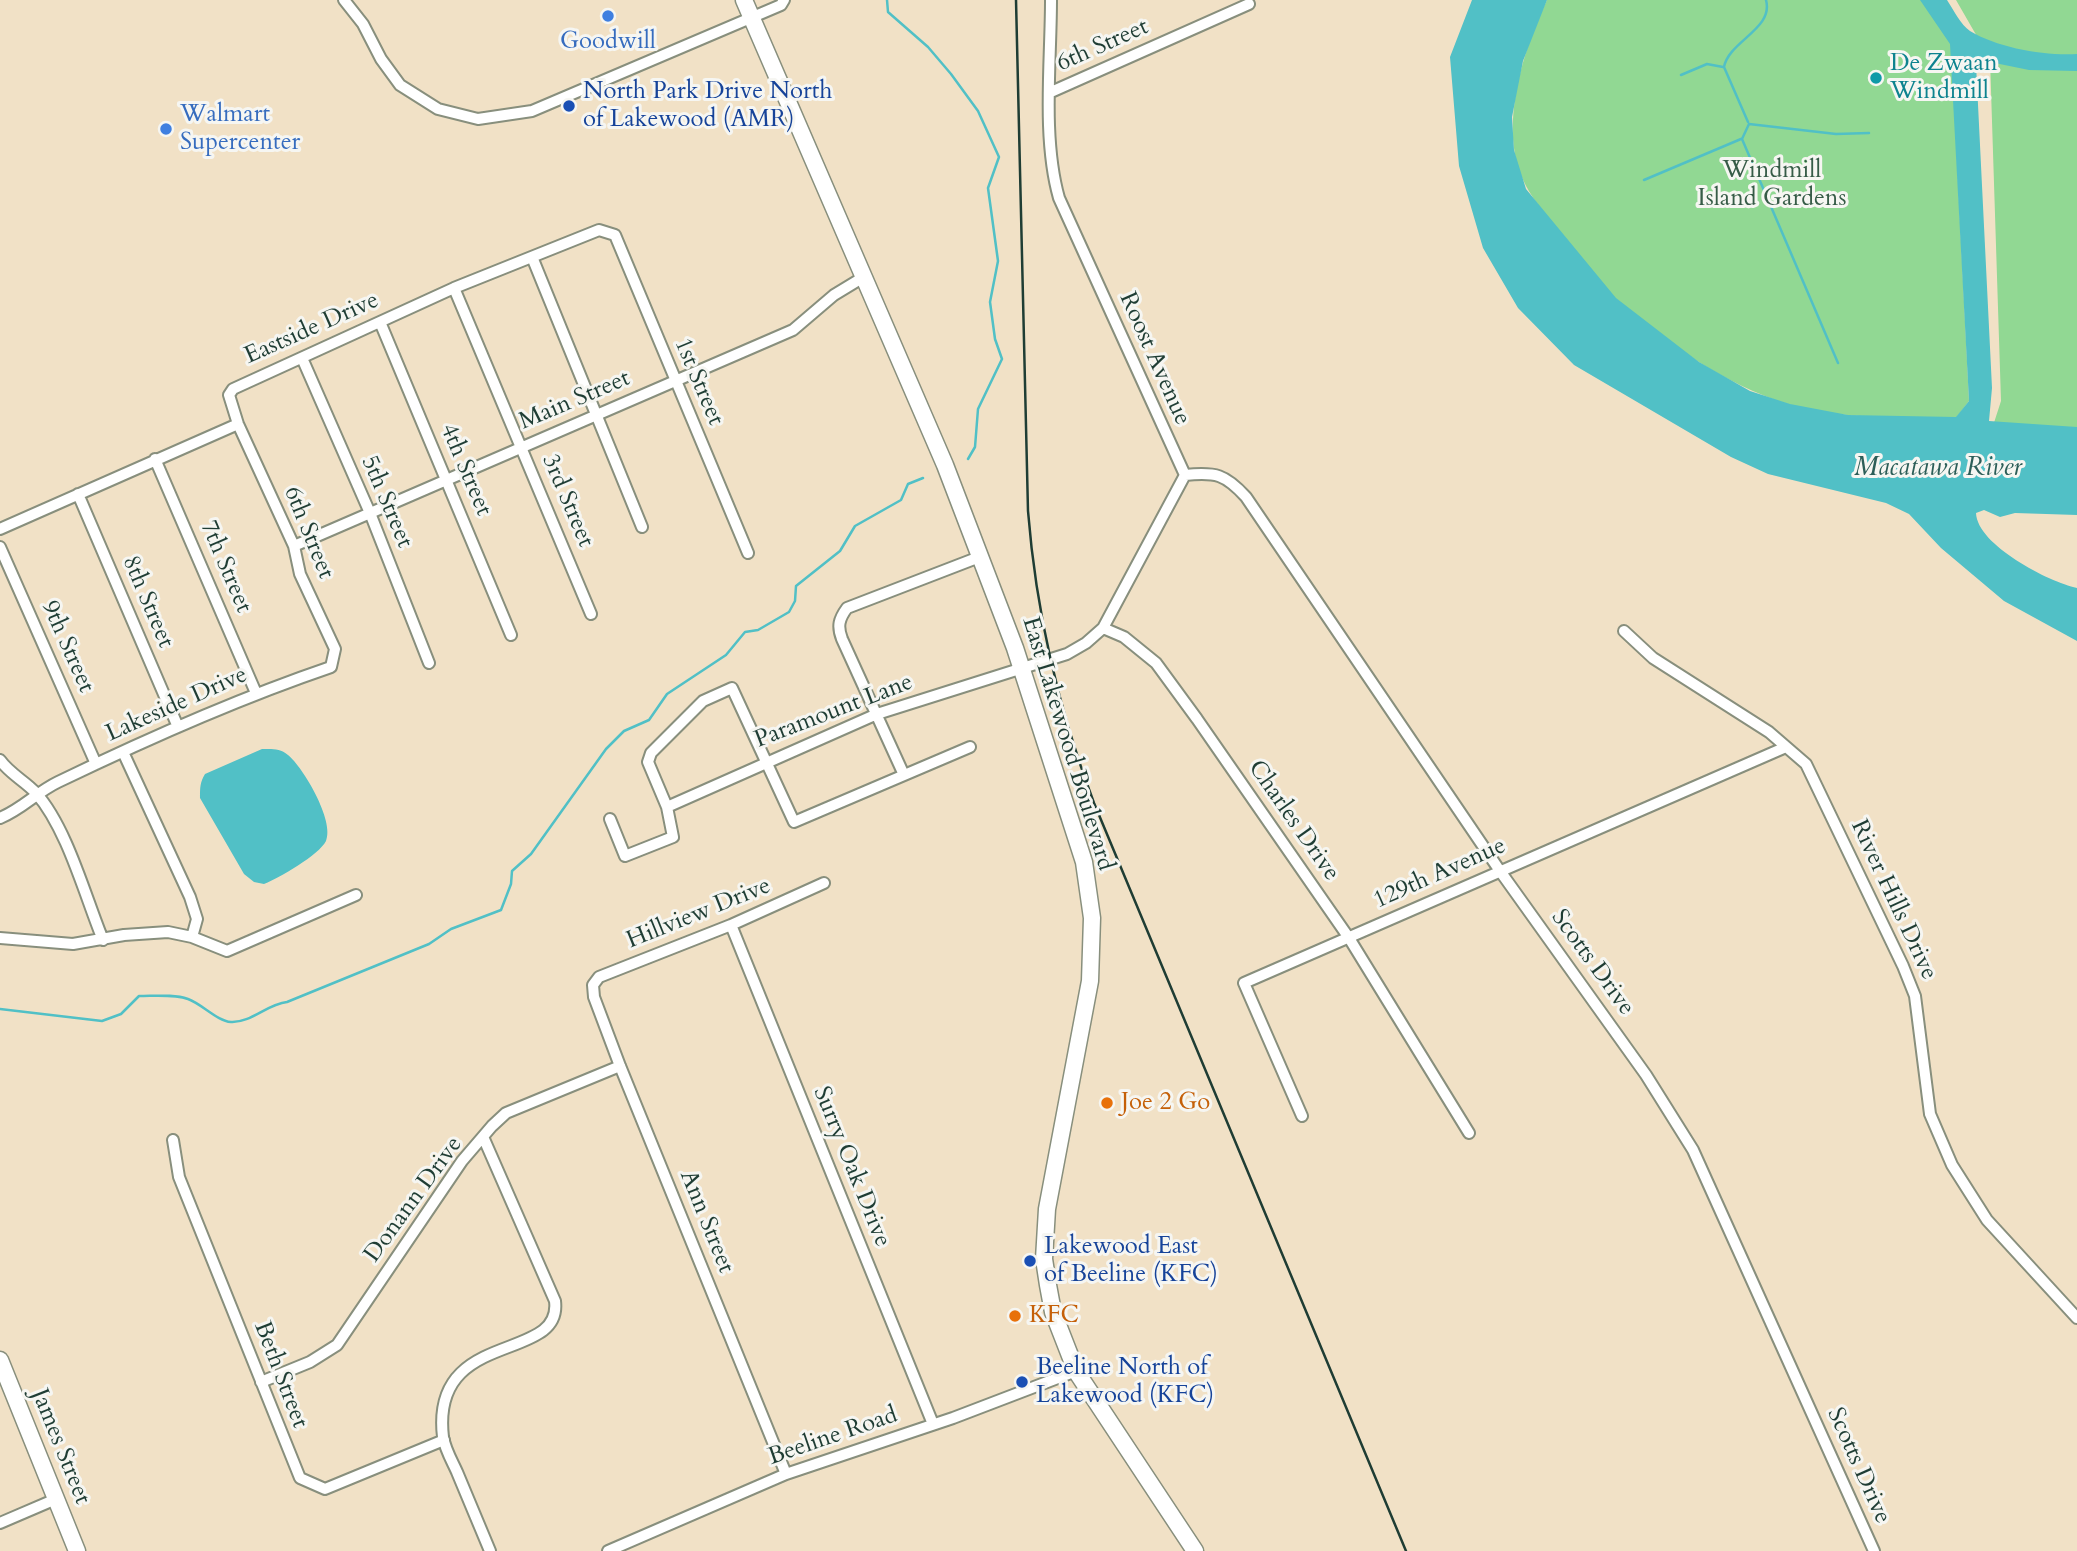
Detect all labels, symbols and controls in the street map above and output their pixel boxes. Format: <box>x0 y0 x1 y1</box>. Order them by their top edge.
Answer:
marker: Goodwill <box>600 8 616 24</box>
street label: 6th Street <box>1053 13 1153 79</box>
place label: Goodwill <box>560 28 656 56</box>
place label: De Zwaan Windmill <box>1890 50 1998 106</box>
marker: De Zwaan Windmill <box>1868 70 1884 86</box>
place label: North Park Drive North of Lakewood (AMR) <box>583 78 832 134</box>
marker: North Park Drive North of Lakewood (AMR) <box>561 98 577 114</box>
place label: Walmart Supercenter <box>180 101 300 157</box>
marker: Walmart Supercenter <box>158 121 174 137</box>
park label: Windmill Island Gardens <box>1697 157 1847 213</box>
street label: Eastside Drive <box>240 287 384 371</box>
street label: Roost Avenue <box>1112 288 1196 430</box>
street label: 1st Street <box>667 334 729 430</box>
street label: Main Street <box>515 365 635 437</box>
street label: 4th Street <box>433 420 497 520</box>
street label: 3rd Street <box>535 450 599 552</box>
street label: 5th Street <box>354 452 418 552</box>
water label: Macatawa River <box>1854 453 2022 485</box>
street label: 6th Street <box>276 483 340 583</box>
street label: 7th Street <box>193 517 257 617</box>
street label: 8th Street <box>115 552 179 652</box>
street label: 9th Street <box>34 597 100 697</box>
street label: East Lakewood Boulevard <box>1015 614 1119 874</box>
street label: Lakeside Drive <box>102 661 252 749</box>
street label: Paramount Lane <box>751 669 917 755</box>
street label: Charles Drive <box>1241 755 1345 887</box>
street label: River Hills Drive <box>1843 815 1943 985</box>
street label: 129th Avenue <box>1369 832 1511 916</box>
street label: Hillview Drive <box>623 872 775 956</box>
street label: Scotts Drive <box>1544 905 1640 1021</box>
street label: Surry Oak Drive <box>806 1083 896 1251</box>
place label: Joe 2 Go <box>1121 1089 1210 1117</box>
marker: Joe 2 Go <box>1099 1095 1115 1111</box>
street label: Donann Drive <box>359 1132 469 1268</box>
street label: Ann Street <box>672 1166 740 1278</box>
place label: Lakewood East of Beeline (KFC) <box>1044 1233 1218 1289</box>
marker: Lakewood East of Beeline (KFC) <box>1022 1253 1038 1269</box>
place label: KFC <box>1029 1302 1079 1330</box>
marker: KFC <box>1007 1308 1023 1324</box>
street label: Beth Street <box>246 1317 314 1433</box>
place label: Beeline North of Lakewood (KFC) <box>1036 1354 1214 1410</box>
marker: Beeline North of Lakewood (KFC) <box>1014 1374 1030 1390</box>
street label: James Street <box>24 1385 96 1509</box>
street label: Beeline Road <box>765 1401 901 1473</box>
street label: Scotts Drive <box>1820 1404 1896 1528</box>

